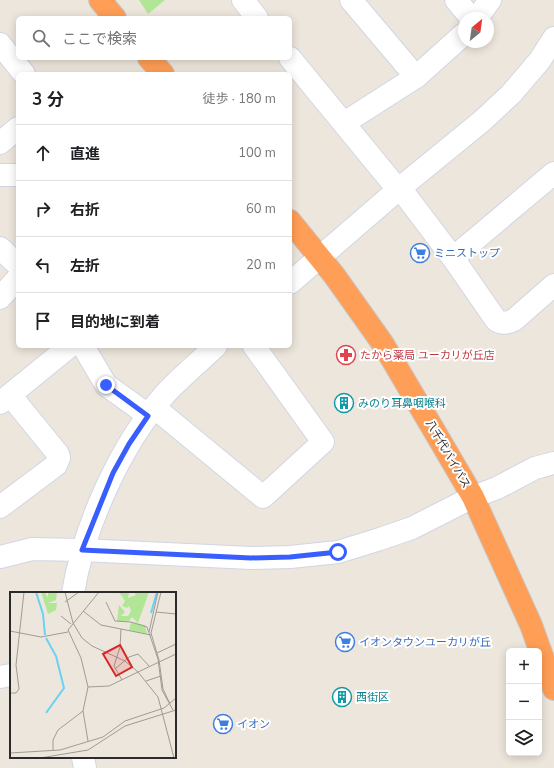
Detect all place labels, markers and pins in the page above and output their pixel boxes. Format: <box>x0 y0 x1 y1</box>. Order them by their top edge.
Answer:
supermarket icon: ミニストップ <box>409 242 431 264</box>
place label: ミニストップ <box>434 246 500 261</box>
pharmacy icon: たから薬局 ユーカリが丘店 <box>335 344 357 366</box>
place label: たから薬局 ユーカリが丘店 <box>360 348 495 363</box>
building icon: みのり耳鼻咽喉科 <box>333 392 355 414</box>
place label: みのり耳鼻咽喉科 <box>358 396 446 411</box>
supermarket icon: イオンタウンユーカリが丘 <box>334 631 356 653</box>
place label: イオンタウンユーカリが丘 <box>359 635 491 650</box>
building icon: 西街区 <box>331 686 353 708</box>
place label: 西街区 <box>356 690 389 705</box>
supermarket icon: イオン <box>212 713 234 735</box>
place label: イオン <box>237 717 270 732</box>

